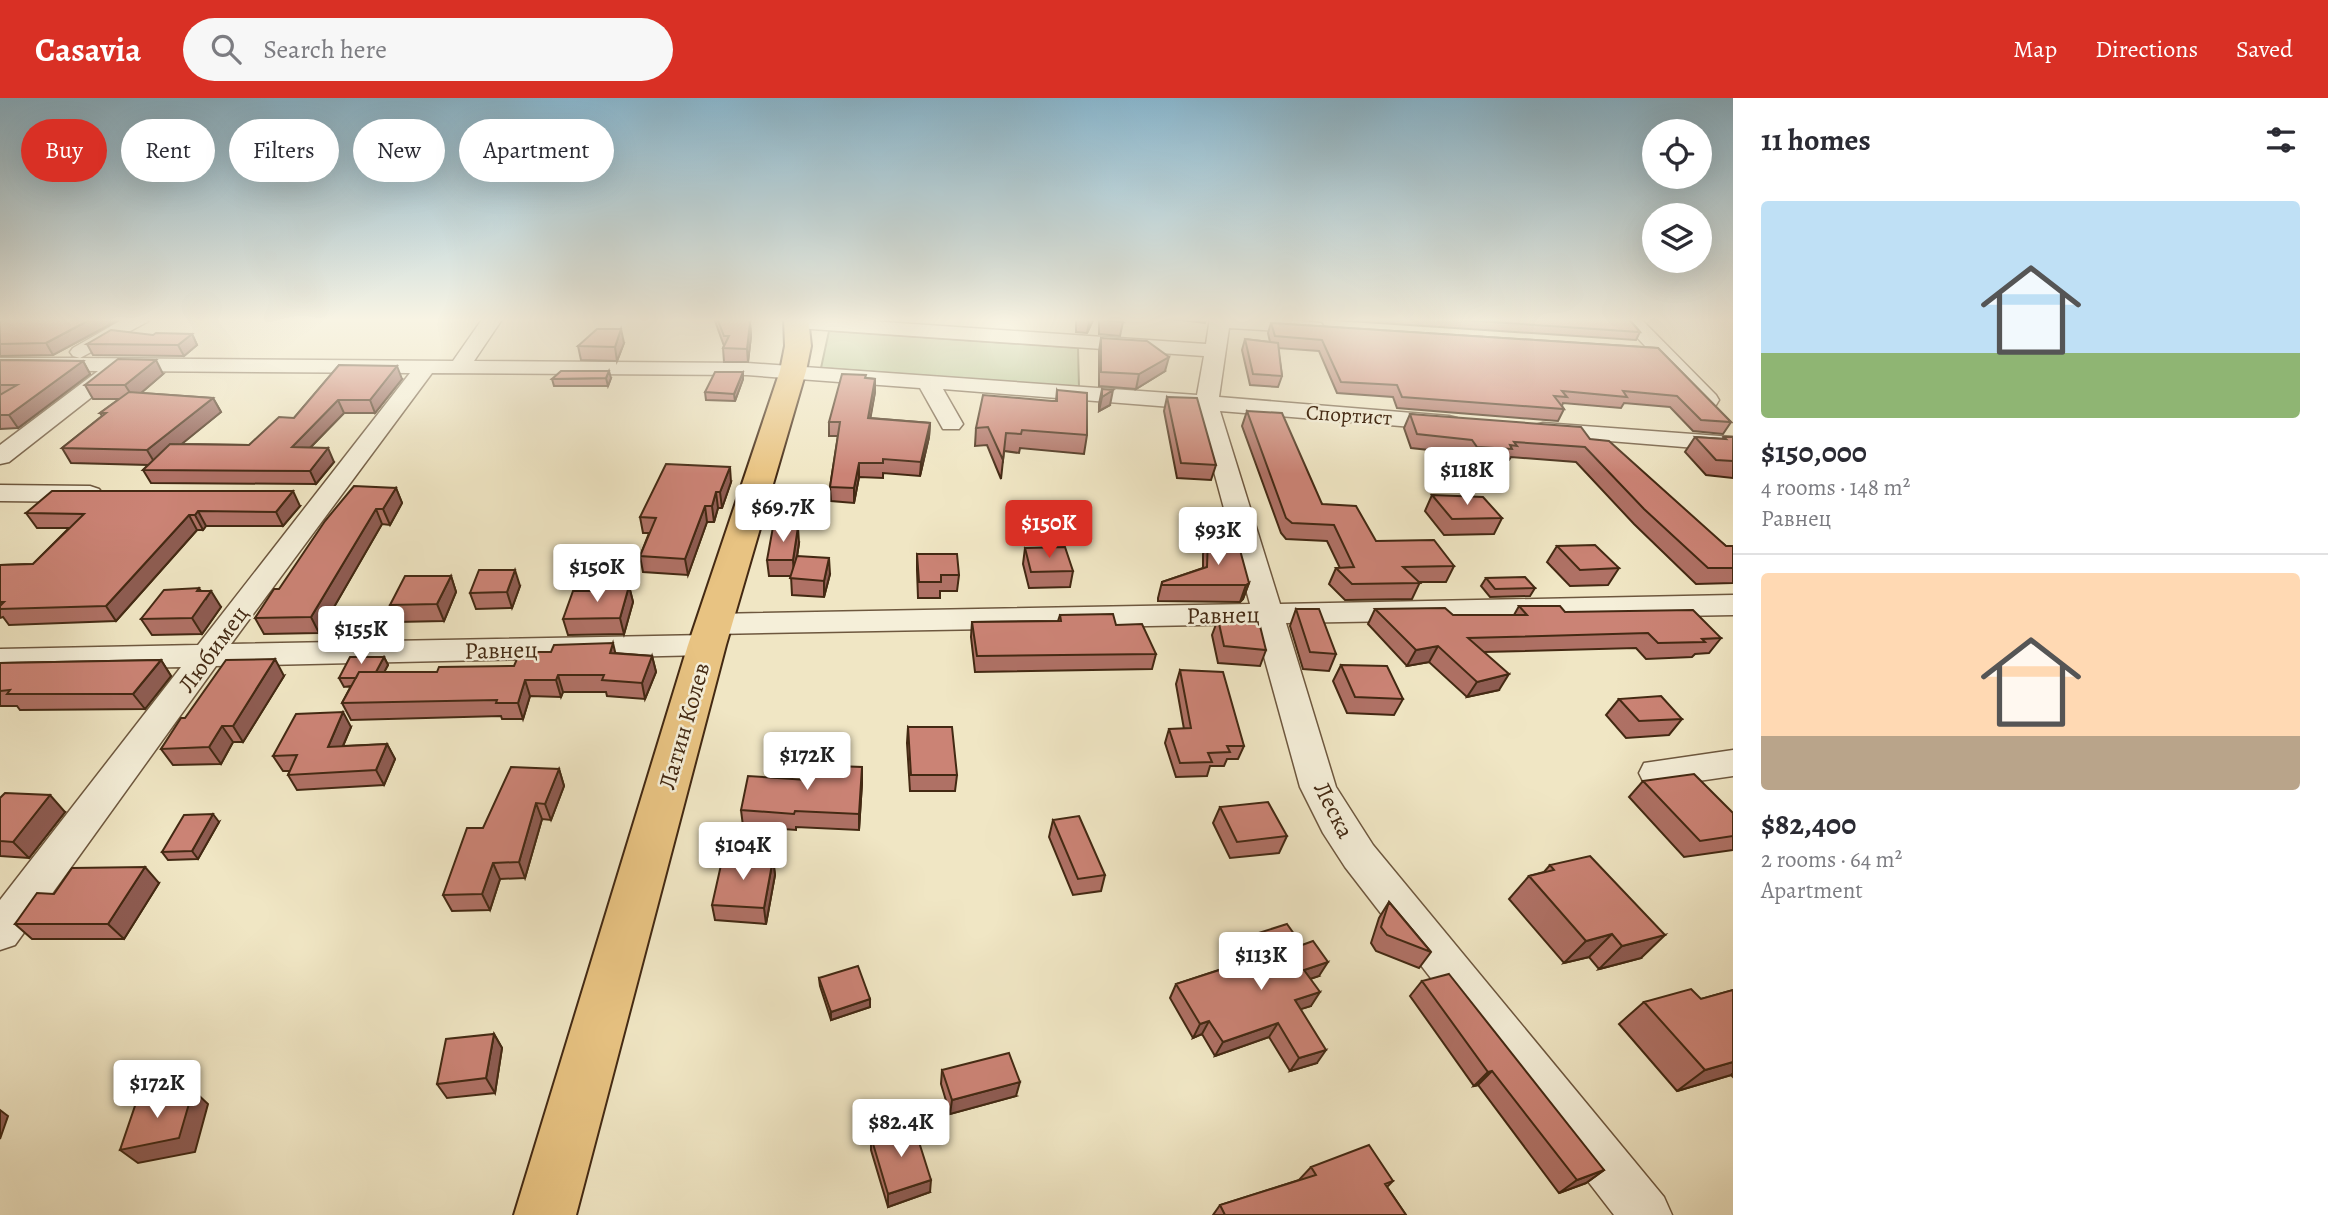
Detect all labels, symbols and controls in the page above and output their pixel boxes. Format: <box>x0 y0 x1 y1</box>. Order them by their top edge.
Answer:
search box <box>183 18 673 81</box>
text: Casavia <box>35 27 141 72</box>
icon: search <box>207 30 245 68</box>
text: Search here <box>263 32 387 67</box>
text: Map <box>2013 33 2057 65</box>
text: Directions <box>2095 33 2198 65</box>
text: Saved <box>2236 33 2293 65</box>
chip: Buy <box>21 119 107 182</box>
chip: Rent <box>121 119 215 182</box>
chip: Filters <box>229 119 339 182</box>
chip: New <box>353 119 445 182</box>
chip: Apartment <box>459 119 614 182</box>
map controls <box>1642 119 1712 273</box>
button: locate <box>1642 119 1712 189</box>
text: 11 homes <box>1761 120 1871 160</box>
icon: filters <box>2262 121 2300 159</box>
button: layers <box>1642 203 1712 273</box>
icon: home <box>1968 247 2094 373</box>
street label: Спортист <box>1305 398 1393 432</box>
text: $150,000 <box>1761 432 1867 472</box>
pin: $118K <box>1418 448 1516 507</box>
text: $118K <box>1440 454 1494 485</box>
text: 4 rooms · 148 m² <box>1761 472 1910 503</box>
pin: $69.7K <box>726 484 840 544</box>
text: $69.7K <box>751 491 815 522</box>
pin: $150K <box>1000 500 1098 560</box>
text: Равнец <box>1761 503 1831 534</box>
text: $150K <box>1021 507 1077 538</box>
pin: $93K <box>1177 508 1259 567</box>
text: $93K <box>1195 514 1241 545</box>
pin: $150K <box>548 545 646 604</box>
text: $150K <box>569 551 625 582</box>
street label: Равнец <box>1186 598 1260 632</box>
street label: Любимец <box>171 599 255 699</box>
pin: $155K <box>312 606 410 666</box>
text: $155K <box>334 613 388 644</box>
icon: home <box>1968 619 2094 745</box>
street label: Равнец <box>464 633 538 667</box>
street label: Латин Колев <box>651 659 717 793</box>
pin: $172K <box>758 732 856 792</box>
text: $172K <box>780 739 835 770</box>
street label: Леска <box>1306 776 1362 844</box>
text: $82,400 <box>1761 804 1856 844</box>
pin: $104K <box>694 822 792 882</box>
text: $104K <box>715 829 771 860</box>
text: 2 rooms · 64 m² <box>1761 844 1902 875</box>
text: Apartment <box>1761 875 1863 906</box>
pin: $113K <box>1212 932 1310 992</box>
text: $113K <box>1235 939 1287 970</box>
pin: $172K <box>108 1060 206 1120</box>
text: $172K <box>130 1067 185 1098</box>
pin: $82.4K <box>844 1100 958 1159</box>
text: $82.4K <box>868 1106 934 1137</box>

